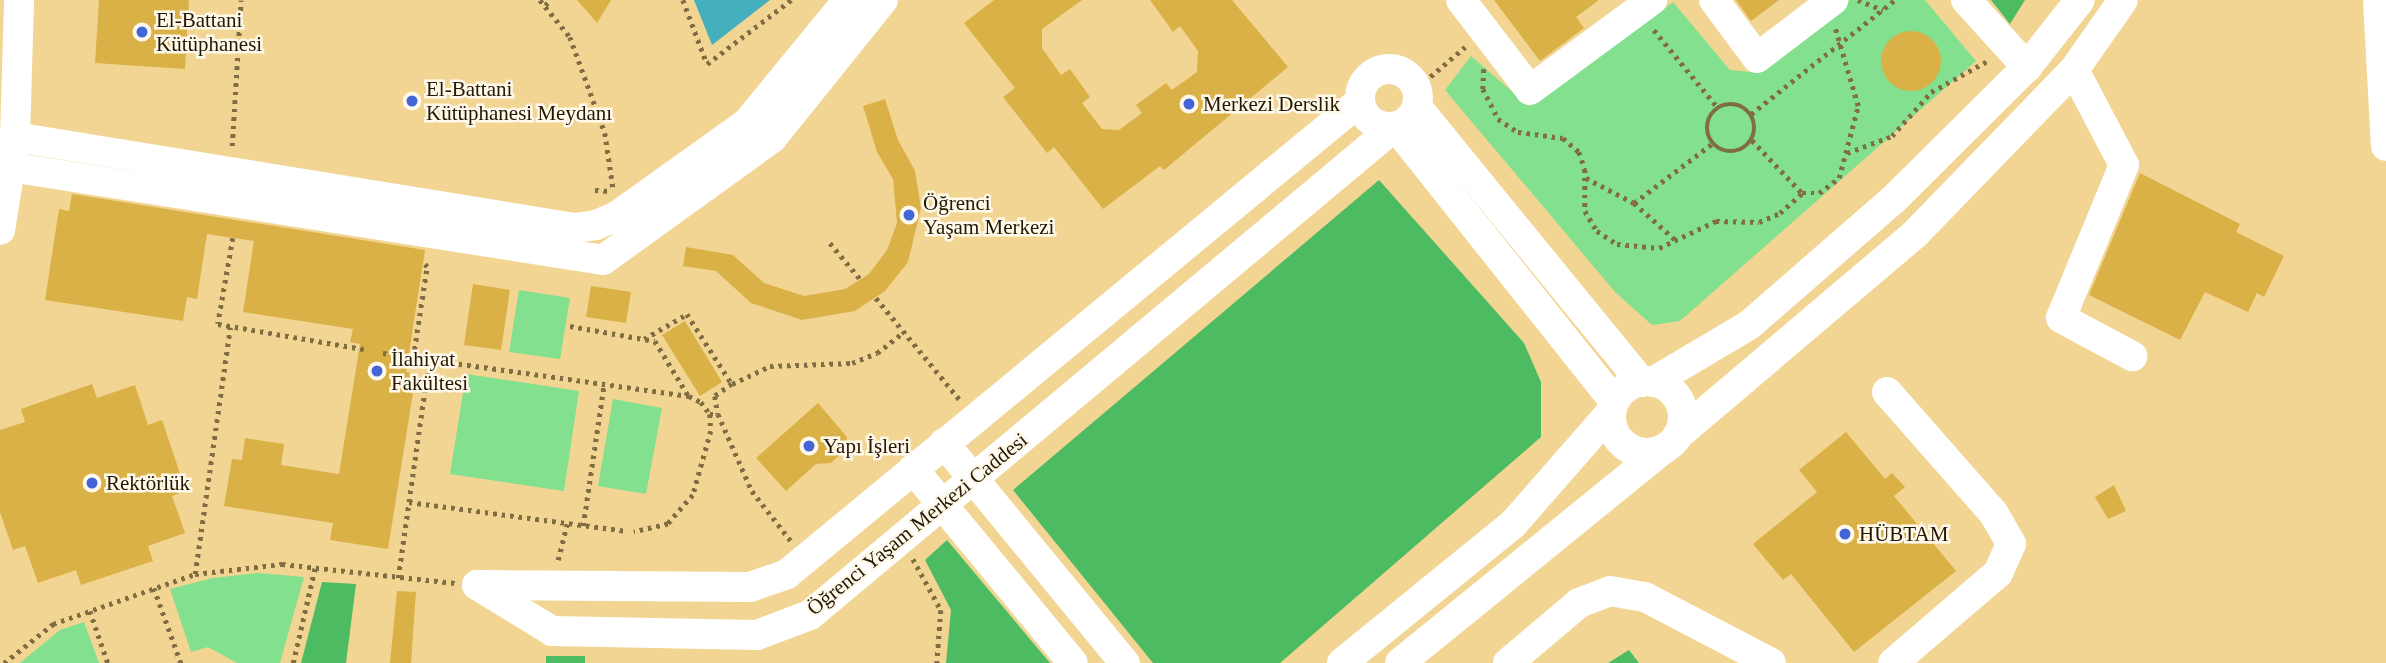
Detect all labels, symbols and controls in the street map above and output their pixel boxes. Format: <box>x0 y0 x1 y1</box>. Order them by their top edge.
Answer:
place label: El-Battani Kütüphanesi <box>156 7 262 57</box>
marker: El-Battani Kütüphanesi <box>134 24 150 40</box>
place label: El-Battani Kütüphanesi Meydanı <box>426 76 612 126</box>
place label: Merkezi Derslik <box>1203 91 1340 117</box>
marker: El-Battani Kütüphanesi Meydanı <box>404 93 420 109</box>
marker: Merkezi Derslik <box>1181 96 1197 112</box>
place label: Öğrenci Yaşam Merkezi <box>923 190 1054 240</box>
marker: Öğrenci Yaşam Merkezi <box>901 207 917 223</box>
place label: İlahiyat Fakültesi <box>391 346 468 396</box>
marker: İlahiyat Fakültesi <box>369 363 385 379</box>
street label: Öğrenci Yaşam Merkezi Caddesi <box>801 427 1033 621</box>
place label: Yapı İşleri <box>823 433 910 459</box>
marker: Yapı İşleri <box>801 438 817 454</box>
place label: Rektörlük <box>106 470 190 496</box>
marker: Rektörlük <box>84 475 100 491</box>
place label: HÜBTAM <box>1859 521 1948 547</box>
marker: HÜBTAM <box>1837 526 1853 542</box>

